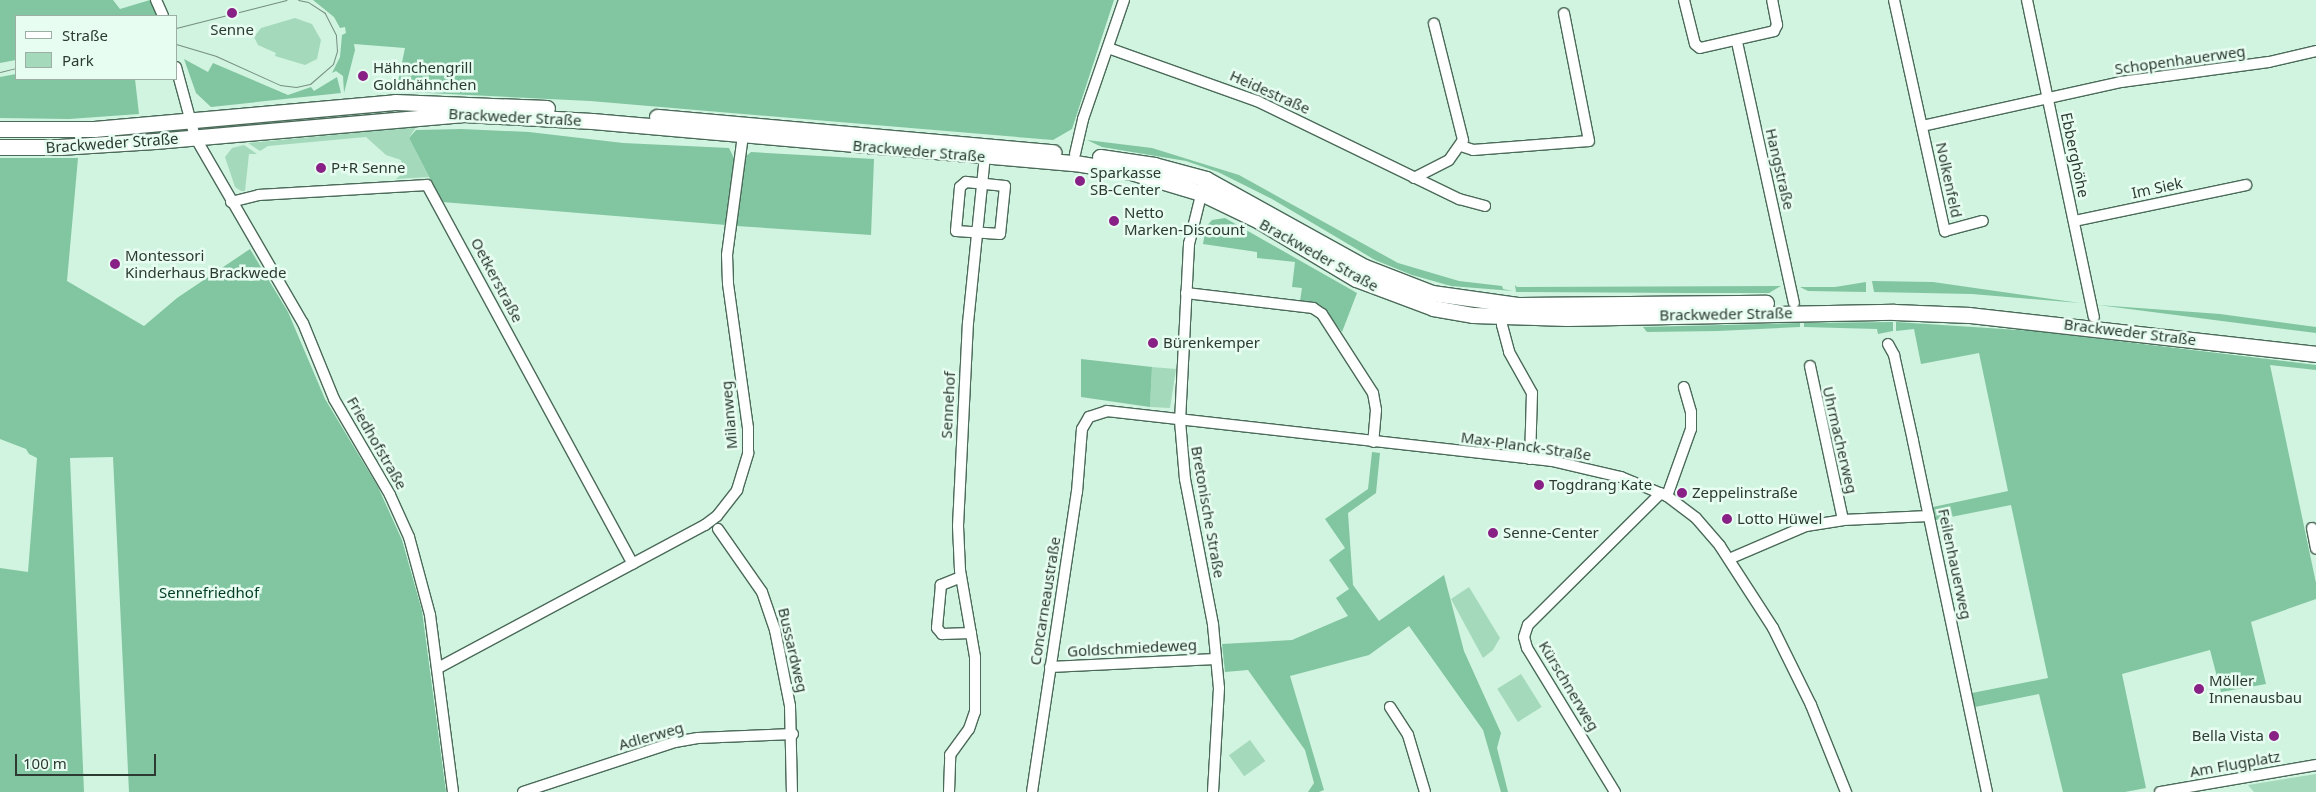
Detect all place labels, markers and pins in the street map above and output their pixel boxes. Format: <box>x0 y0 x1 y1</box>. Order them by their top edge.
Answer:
marker: Senne <box>226 7 238 19</box>
place label: Senne <box>210 21 254 39</box>
place label: Hähnchengrill Goldhähnchen <box>373 58 477 93</box>
marker: Hähnchengrill Goldhähnchen <box>357 70 369 82</box>
place label: P+R Senne <box>331 159 406 177</box>
marker: P+R Senne <box>315 162 327 174</box>
place label: Sparkasse SB-Center <box>1090 163 1161 198</box>
marker: Sparkasse SB-Center <box>1074 175 1086 187</box>
place label: Netto Marken-Discount <box>1124 203 1245 238</box>
marker: Netto Marken-Discount <box>1108 215 1120 227</box>
place label: Montessori Kinderhaus Brackwede <box>125 246 287 281</box>
marker: Montessori Kinderhaus Brackwede <box>109 258 121 270</box>
place label: Bürenkemper <box>1163 334 1260 352</box>
marker: Bürenkemper <box>1147 337 1159 349</box>
place label: Togdrang Kate <box>1549 476 1652 494</box>
marker: Togdrang Kate <box>1533 479 1545 491</box>
place label: Zeppelinstraße <box>1692 484 1798 502</box>
marker: Zeppelinstraße <box>1676 487 1688 499</box>
place label: Lotto Hüwel <box>1737 510 1822 528</box>
marker: Lotto Hüwel <box>1721 513 1733 525</box>
place label: Senne-Center <box>1503 524 1599 542</box>
marker: Senne-Center <box>1487 527 1499 539</box>
place label: Möller Innenausbau <box>2209 671 2302 706</box>
marker: Möller Innenausbau <box>2193 683 2205 695</box>
place label: Bella Vista <box>2192 727 2264 745</box>
marker: Bella Vista <box>2268 730 2280 742</box>

